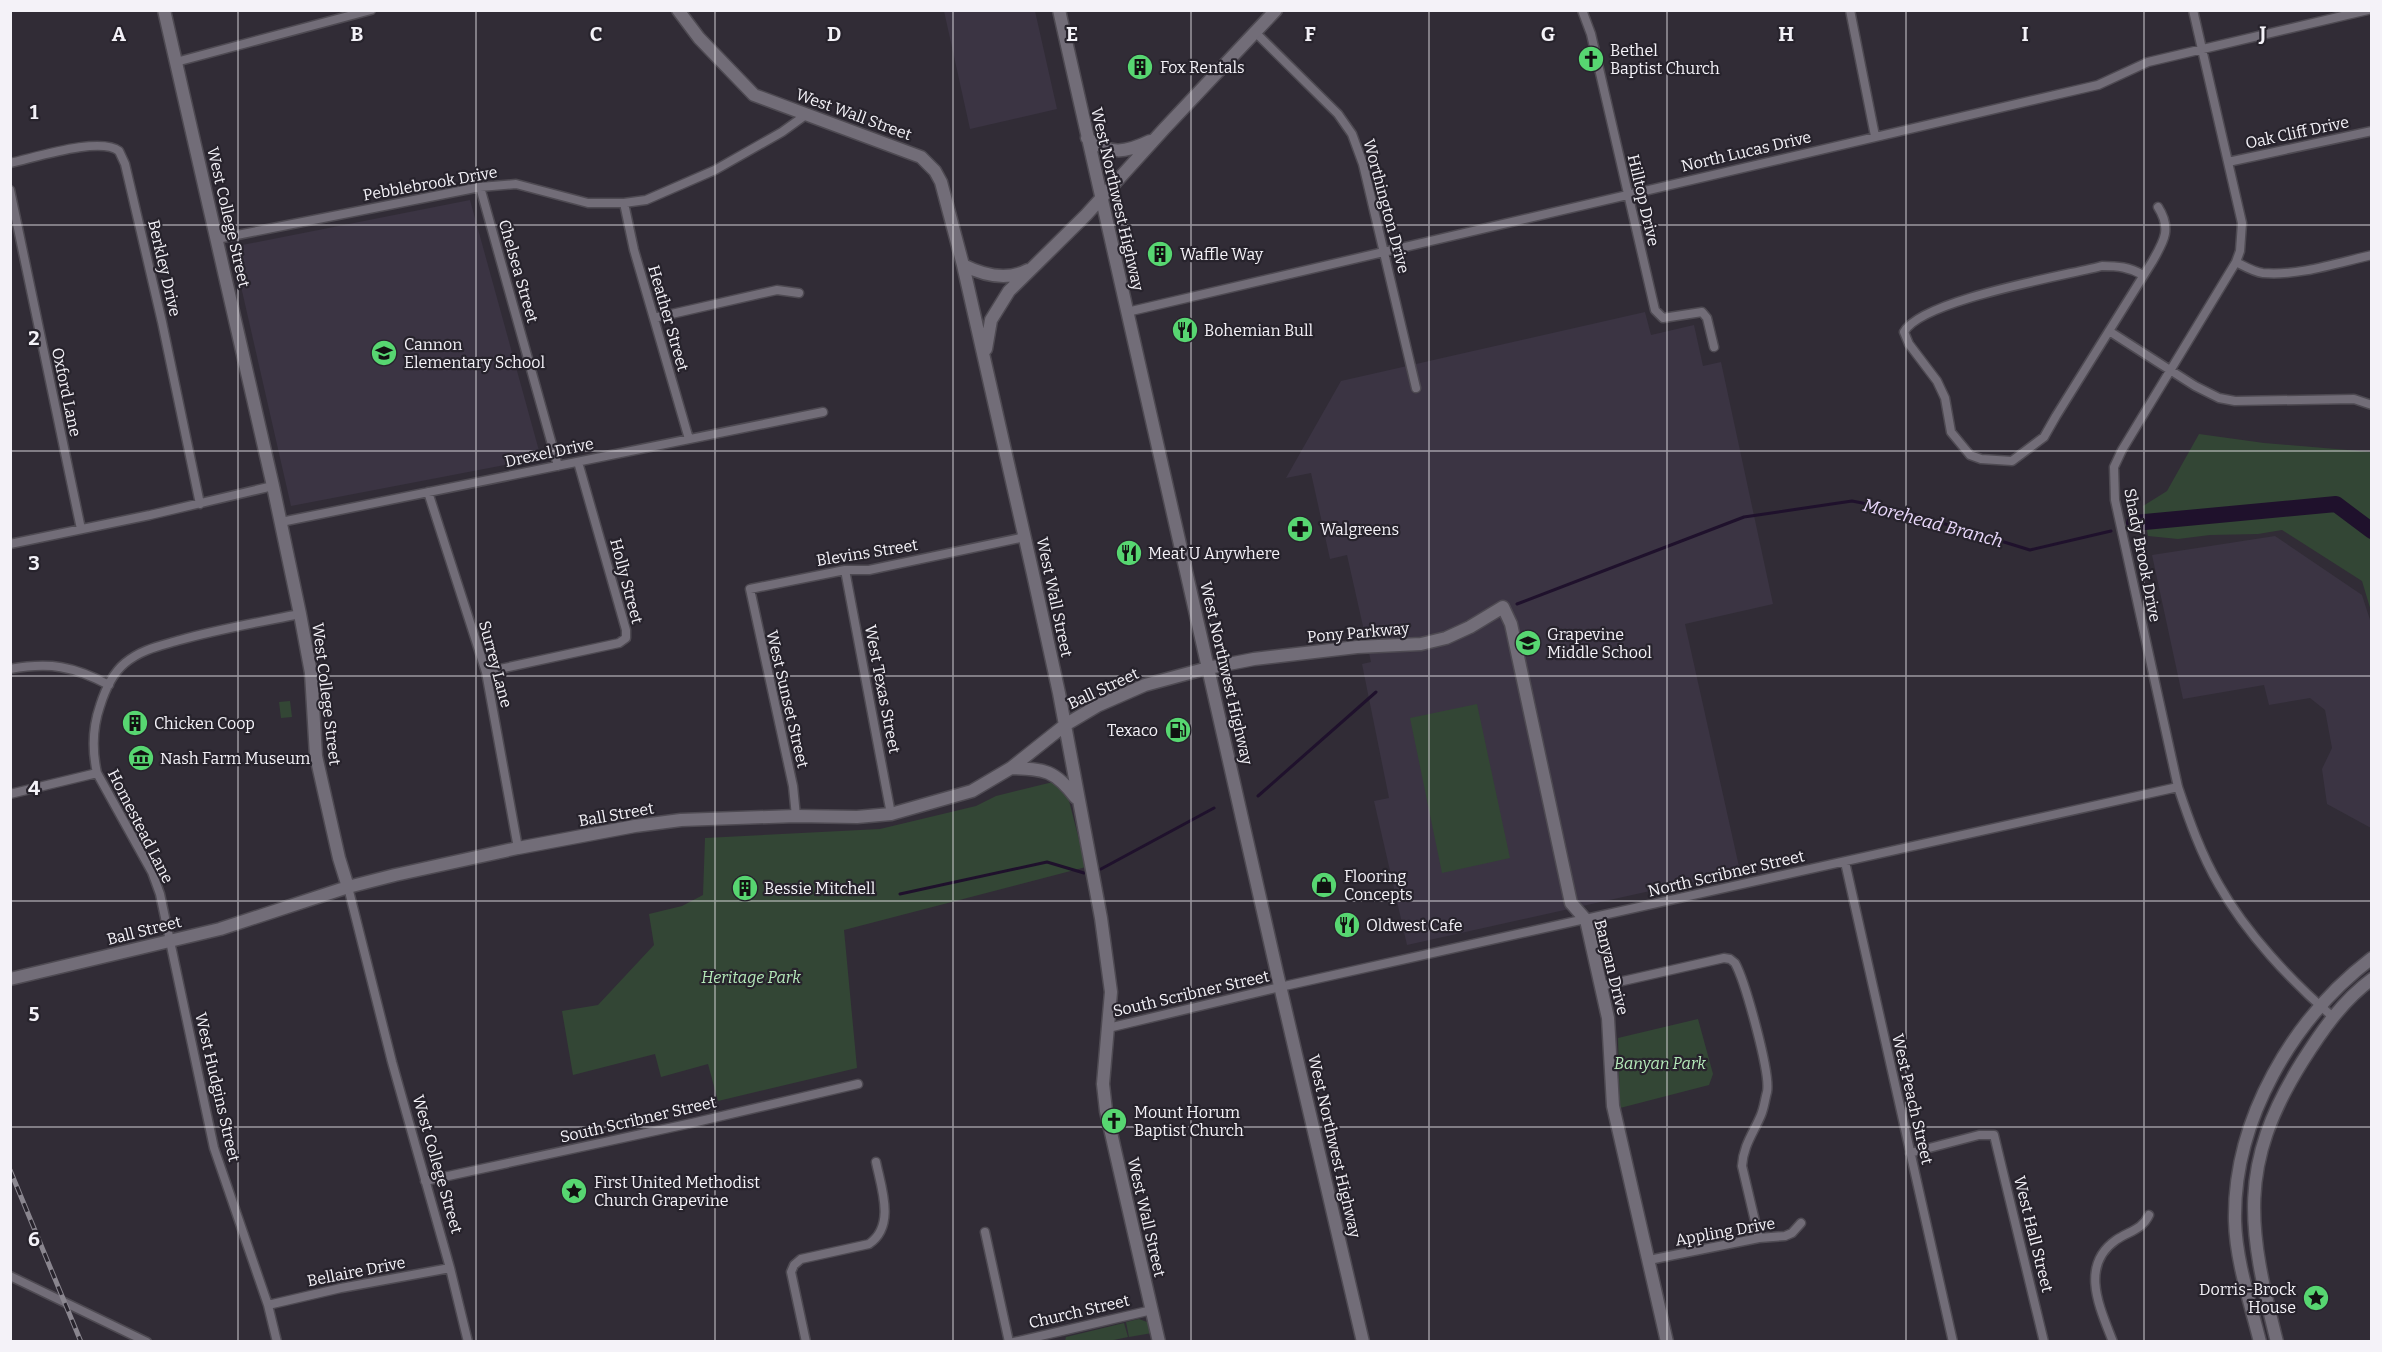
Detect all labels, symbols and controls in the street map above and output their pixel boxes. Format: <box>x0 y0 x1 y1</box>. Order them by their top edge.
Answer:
text: A <box>112 22 127 46</box>
text: B <box>351 22 364 46</box>
text: C <box>590 22 602 46</box>
text: D <box>827 22 841 46</box>
text: E <box>1066 22 1078 46</box>
text: F <box>1304 22 1316 46</box>
text: G <box>1541 22 1555 46</box>
text: H <box>1778 22 1794 46</box>
text: I <box>2021 22 2029 46</box>
text: J <box>2259 22 2267 46</box>
place label: Bethel Baptist Church <box>1610 41 1720 78</box>
church icon: Bethel Baptist Church <box>1576 44 1606 74</box>
building icon: Fox Rentals <box>1125 52 1155 82</box>
place label: Fox Rentals <box>1160 58 1245 77</box>
street label: West Wall Street <box>793 85 915 144</box>
text: 1 <box>30 100 39 124</box>
street label: West Northwest Highway <box>1087 106 1148 293</box>
street label: Oak Cliff Drive <box>2244 112 2351 153</box>
street label: North Lucas Drive <box>1679 127 1813 176</box>
street label: Worthington Drive <box>1359 137 1414 275</box>
street label: West College Street <box>203 145 254 289</box>
street label: Hilltop Drive <box>1624 152 1663 248</box>
street label: Pebblebrook Drive <box>361 162 499 205</box>
street label: Chelsea Street <box>495 217 542 325</box>
street label: Berkley Drive <box>144 218 185 318</box>
building icon: Waffle Way <box>1145 239 1175 269</box>
place label: Waffle Way <box>1180 245 1264 264</box>
street label: Heather Street <box>644 263 693 374</box>
restaurant icon: Bohemian Bull <box>1170 315 1200 345</box>
place label: Bohemian Bull <box>1204 321 1314 340</box>
text: 2 <box>28 326 40 350</box>
place label: Cannon Elementary School <box>404 335 545 372</box>
school or university icon: Cannon Elementary School <box>369 338 399 368</box>
street label: Oxford Lane <box>48 346 85 438</box>
street label: Drexel Drive <box>503 434 595 471</box>
street label: Shady Brook Drive <box>2120 487 2165 624</box>
water label: Morehead Branch <box>1861 494 2005 552</box>
pharmacy icon: Walgreens <box>1285 514 1315 544</box>
place label: Walgreens <box>1320 520 1399 539</box>
street label: Blevins Street <box>815 535 919 570</box>
street label: West Wall Street <box>1033 535 1077 659</box>
street label: Holly Street <box>606 536 647 626</box>
restaurant icon: Meat U Anywhere <box>1114 538 1144 568</box>
place label: Meat U Anywhere <box>1148 544 1280 563</box>
text: 3 <box>28 551 40 575</box>
street label: West Northwest Highway <box>1196 580 1257 767</box>
street label: Surrey Lane <box>475 619 516 710</box>
street label: Pony Parkway <box>1306 619 1410 646</box>
street label: West College Street <box>308 622 345 767</box>
street label: West Texas Street <box>861 623 904 755</box>
place label: Grapevine Middle School <box>1547 625 1652 662</box>
street label: West Sunset Street <box>762 628 813 770</box>
school or university icon: Grapevine Middle School <box>1513 628 1543 658</box>
street label: Ball Street <box>1065 664 1142 713</box>
building icon: Chicken Coop <box>120 708 150 738</box>
place label: Chicken Coop <box>154 714 255 733</box>
fuel station icon: Texaco <box>1163 715 1193 745</box>
place label: Texaco <box>1107 721 1158 740</box>
museum icon: Nash Farm Museum <box>126 743 156 773</box>
place label: Nash Farm Museum <box>160 749 310 768</box>
street label: Homestead Lane <box>104 766 177 886</box>
text: 4 <box>28 776 40 800</box>
street label: Ball Street <box>577 798 656 830</box>
street label: North Scribner Street <box>1646 846 1806 901</box>
place label: Flooring Concepts <box>1344 867 1413 904</box>
shop icon: Flooring Concepts <box>1309 870 1339 900</box>
building icon: Bessie Mitchell <box>730 873 760 903</box>
place label: Bessie Mitchell <box>764 879 876 898</box>
restaurant icon: Oldwest Cafe <box>1332 910 1362 940</box>
street label: Ball Street <box>105 912 184 949</box>
place label: Oldwest Cafe <box>1366 916 1462 935</box>
street label: Banyan Drive <box>1590 917 1633 1017</box>
street label: South Scribner Street <box>1111 966 1271 1021</box>
park label: Heritage Park <box>701 968 801 987</box>
text: 5 <box>29 1002 40 1026</box>
street label: West Hudgins Street <box>191 1011 244 1164</box>
street label: West Peach Street <box>1888 1032 1937 1167</box>
street label: West Northwest Highway <box>1304 1053 1365 1240</box>
park label: Banyan Park <box>1614 1054 1706 1073</box>
street label: South Scribner Street <box>558 1092 718 1147</box>
street label: West College Street <box>409 1093 466 1236</box>
place label: Mount Horum Baptist Church <box>1134 1103 1244 1140</box>
church icon: Mount Horum Baptist Church <box>1099 1106 1129 1136</box>
street label: West Wall Street <box>1124 1156 1170 1279</box>
place label: First United Methodist Church Grapevine <box>594 1173 760 1210</box>
street label: West Hall Street <box>2010 1174 2057 1295</box>
place icon: First United Methodist Church Grapevine <box>559 1176 589 1206</box>
street label: Appling Drive <box>1674 1213 1777 1250</box>
text: 6 <box>28 1227 40 1251</box>
street label: Bellaire Drive <box>305 1253 407 1290</box>
place label: Dorris-Brock House <box>2199 1280 2296 1317</box>
place icon: Dorris-Brock House <box>2301 1283 2331 1313</box>
street label: Church Street <box>1027 1291 1131 1332</box>

